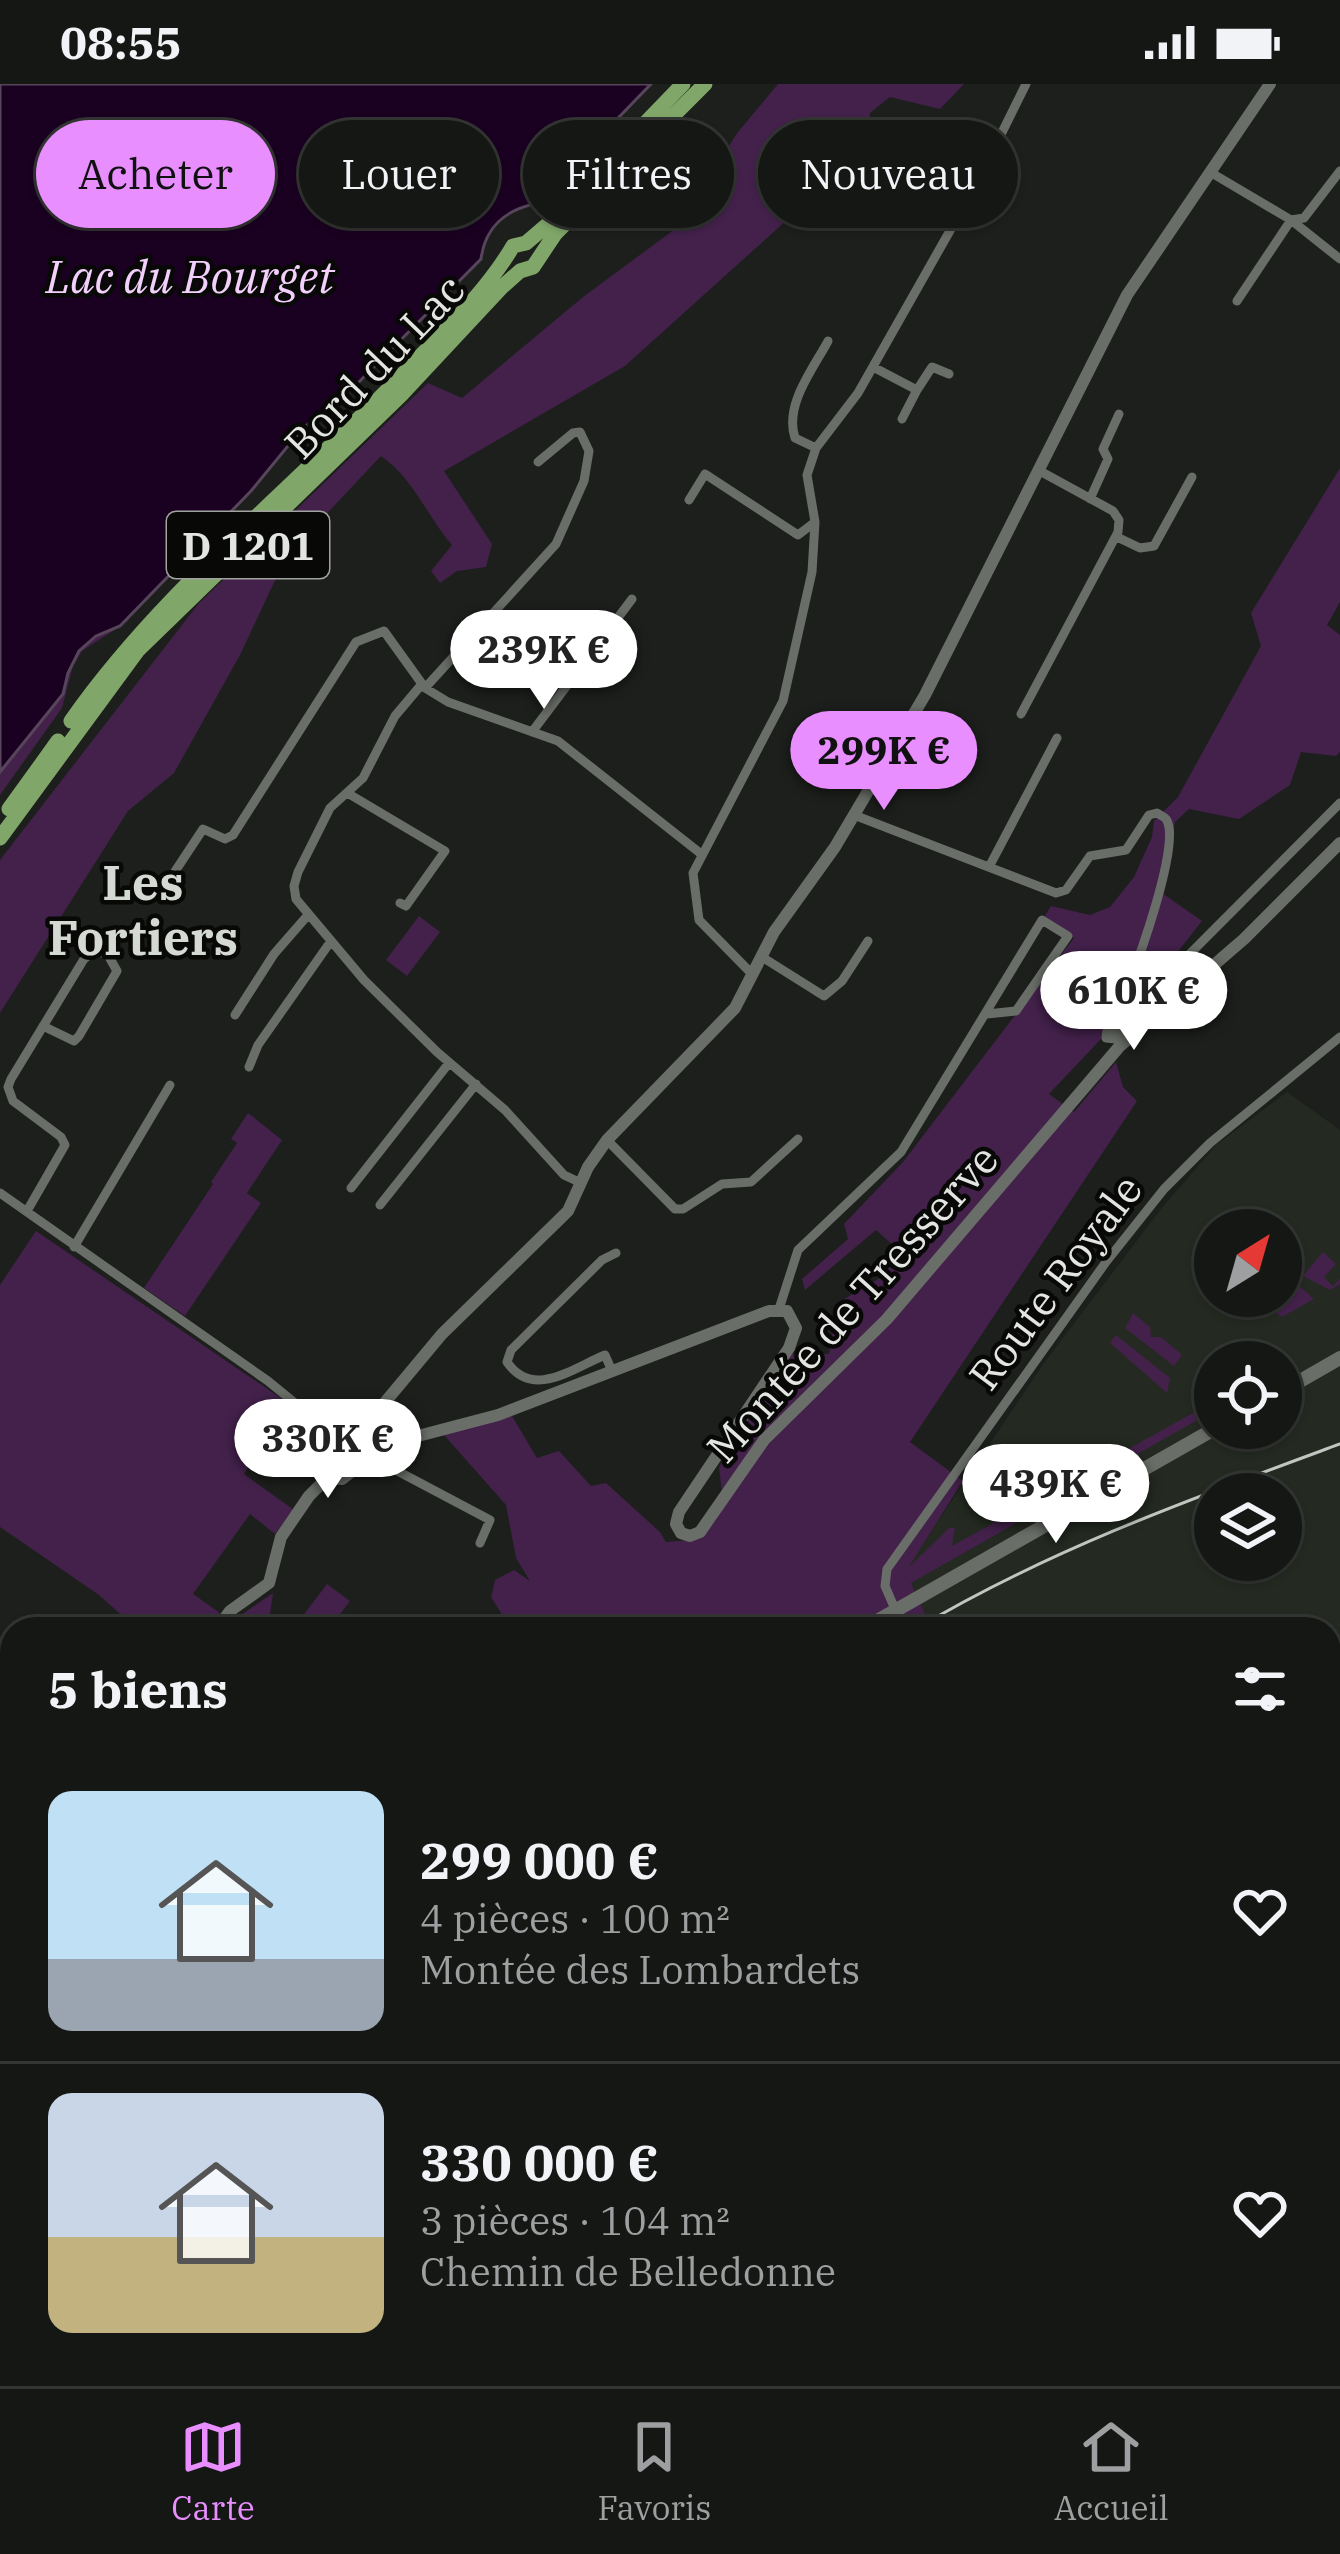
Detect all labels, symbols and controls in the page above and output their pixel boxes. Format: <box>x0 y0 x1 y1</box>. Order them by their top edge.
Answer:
text: 08:55 <box>60 13 182 71</box>
chip: Acheter <box>36 120 275 228</box>
chip: Louer <box>299 120 499 228</box>
chip: Filtres <box>523 120 734 228</box>
chip: Nouveau <box>758 120 1018 228</box>
water label: Lac du Bourget <box>45 247 336 305</box>
street label: Bord du Lac <box>272 262 476 470</box>
road number: D 1201 <box>167 512 329 578</box>
pin: 239K € <box>446 610 642 712</box>
text: 239K € <box>477 623 611 674</box>
pin: 299K € <box>786 711 982 813</box>
text: 299K € <box>817 724 951 775</box>
district label: Les Fortiers <box>48 851 238 968</box>
pin: 610K € <box>1036 951 1232 1053</box>
text: 610K € <box>1067 964 1201 1015</box>
street label: Montée de Tresserve <box>694 1132 1010 1474</box>
street label: Route Royale <box>956 1163 1154 1401</box>
north arrow <box>1194 1209 1302 1317</box>
map controls <box>1194 1209 1302 1581</box>
button: locate <box>1194 1341 1302 1449</box>
pin: 330K € <box>230 1399 426 1501</box>
text: 330K € <box>261 1412 395 1463</box>
pin: 439K € <box>958 1444 1154 1546</box>
text: 439K € <box>989 1457 1123 1508</box>
button: layers <box>1194 1473 1302 1581</box>
text: 5 biens <box>48 1656 228 1722</box>
icon: filters <box>1227 1656 1293 1722</box>
text: 299 000 € <box>420 1827 659 1893</box>
icon: home <box>144 1839 288 1983</box>
icon: heart <box>1227 1878 1293 1944</box>
text: 4 pièces · 100 m² <box>420 1893 730 1944</box>
text: Montée des Lombardets <box>420 1944 860 1995</box>
text: 330 000 € <box>420 2129 659 2195</box>
icon: home <box>144 2141 288 2285</box>
icon: heart <box>1227 2180 1293 2246</box>
text: 3 pièces · 104 m² <box>420 2195 730 2246</box>
text: Chemin de Belledonne <box>420 2246 836 2297</box>
tab: Carte <box>171 2414 255 2529</box>
tab: Favoris <box>597 2414 711 2529</box>
tab: Accueil <box>1054 2414 1169 2529</box>

